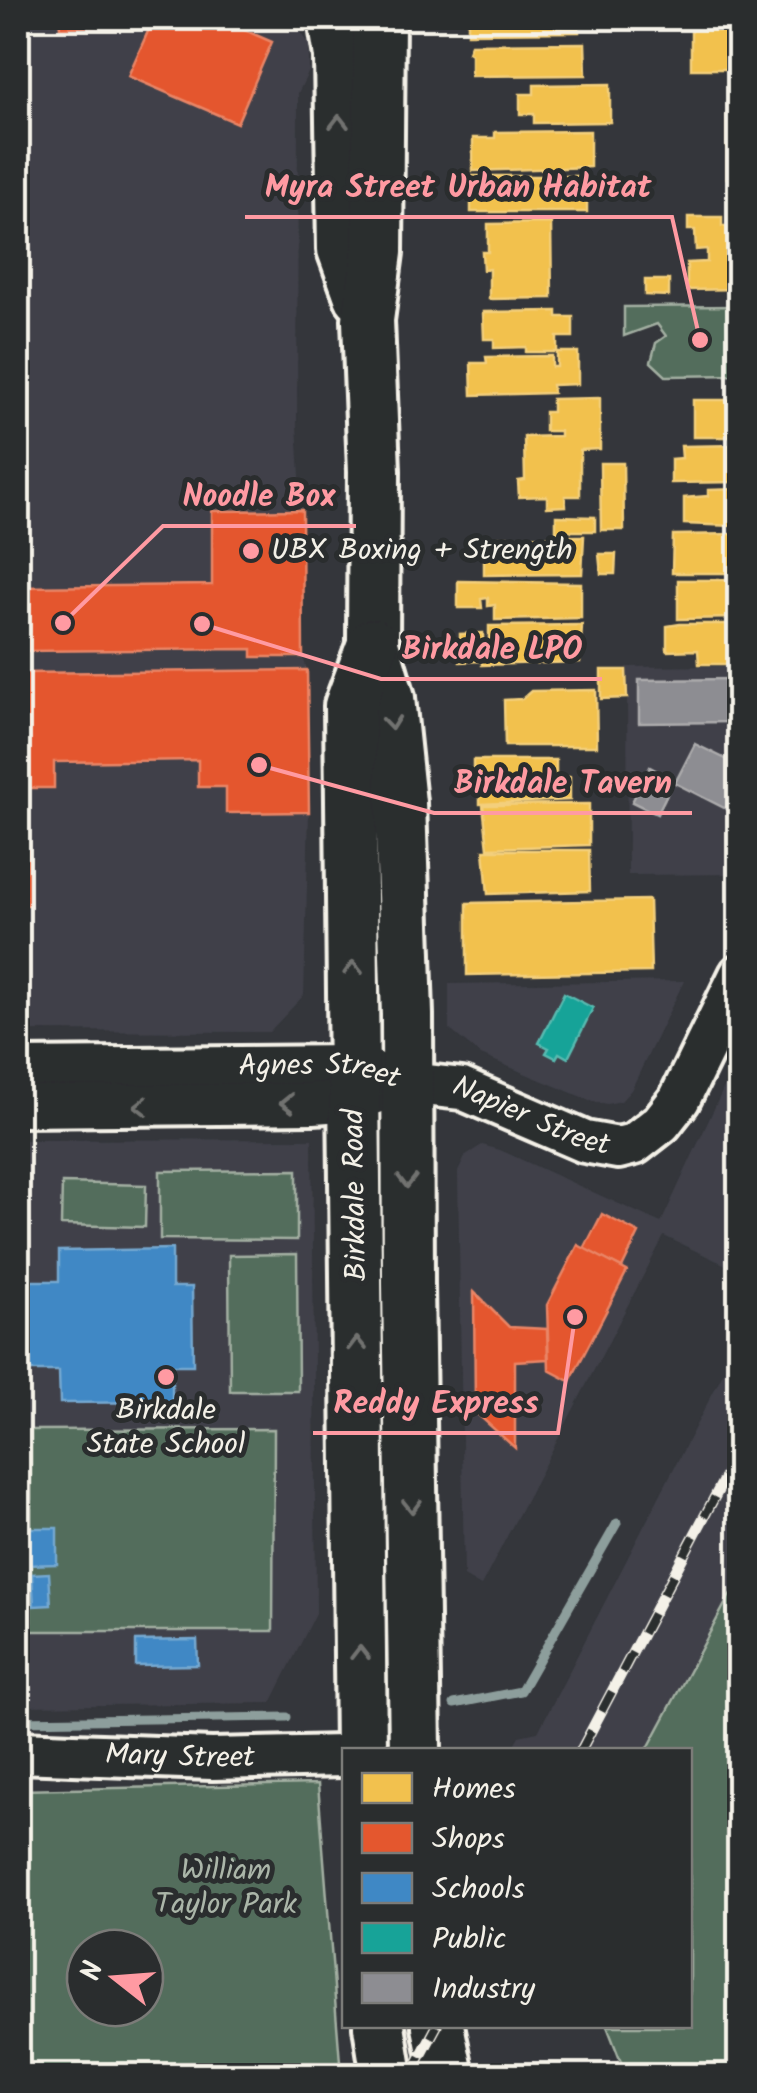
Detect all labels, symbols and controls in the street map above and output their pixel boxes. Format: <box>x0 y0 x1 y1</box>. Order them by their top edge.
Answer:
one-way arrow <box>328 113 350 128</box>
callout: Myra Street Urban Habitat <box>245 155 672 217</box>
text: Myra Street Urban Habitat <box>265 163 652 214</box>
callout: Noodle Box <box>163 464 356 526</box>
text: Noodle Box <box>183 472 336 523</box>
place label: UBX Boxing + Strength <box>271 527 573 575</box>
marker: UBX Boxing + Strength <box>240 540 262 562</box>
callout: Birkdale LPO <box>381 617 602 679</box>
text: Birkdale LPO <box>402 625 582 676</box>
one-way arrow <box>380 715 401 731</box>
callout: Birkdale Tavern <box>434 751 692 813</box>
text: Birkdale Tavern <box>454 759 672 810</box>
one-way arrow <box>343 960 364 976</box>
street label: Agnes Street <box>238 1042 407 1103</box>
street label: Napier Street <box>444 1063 614 1170</box>
one-way arrow <box>278 1092 294 1114</box>
one-way arrow <box>133 1095 148 1117</box>
street label: Birkdale Road <box>330 1107 382 1282</box>
one-way arrow <box>396 1174 418 1189</box>
one-way arrow <box>347 1336 368 1352</box>
marker: Birkdale State School <box>155 1366 177 1388</box>
callout: Reddy Express <box>313 1371 558 1433</box>
text: Reddy Express <box>333 1379 539 1430</box>
place label: Birkdale State School <box>87 1387 245 1469</box>
one-way arrow <box>401 1498 422 1514</box>
one-way arrow <box>349 1645 371 1660</box>
street label: Mary Street <box>104 1731 256 1783</box>
legend <box>342 1748 692 2028</box>
text: Homes <box>432 1766 516 1814</box>
text: Shops <box>432 1816 505 1864</box>
park label: William Taylor Park <box>155 1847 298 1929</box>
text: Schools <box>432 1866 525 1914</box>
text: Public <box>432 1916 506 1964</box>
north arrow <box>65 1928 165 2028</box>
text: N <box>69 1956 118 1986</box>
text: Industry <box>432 1966 536 2014</box>

